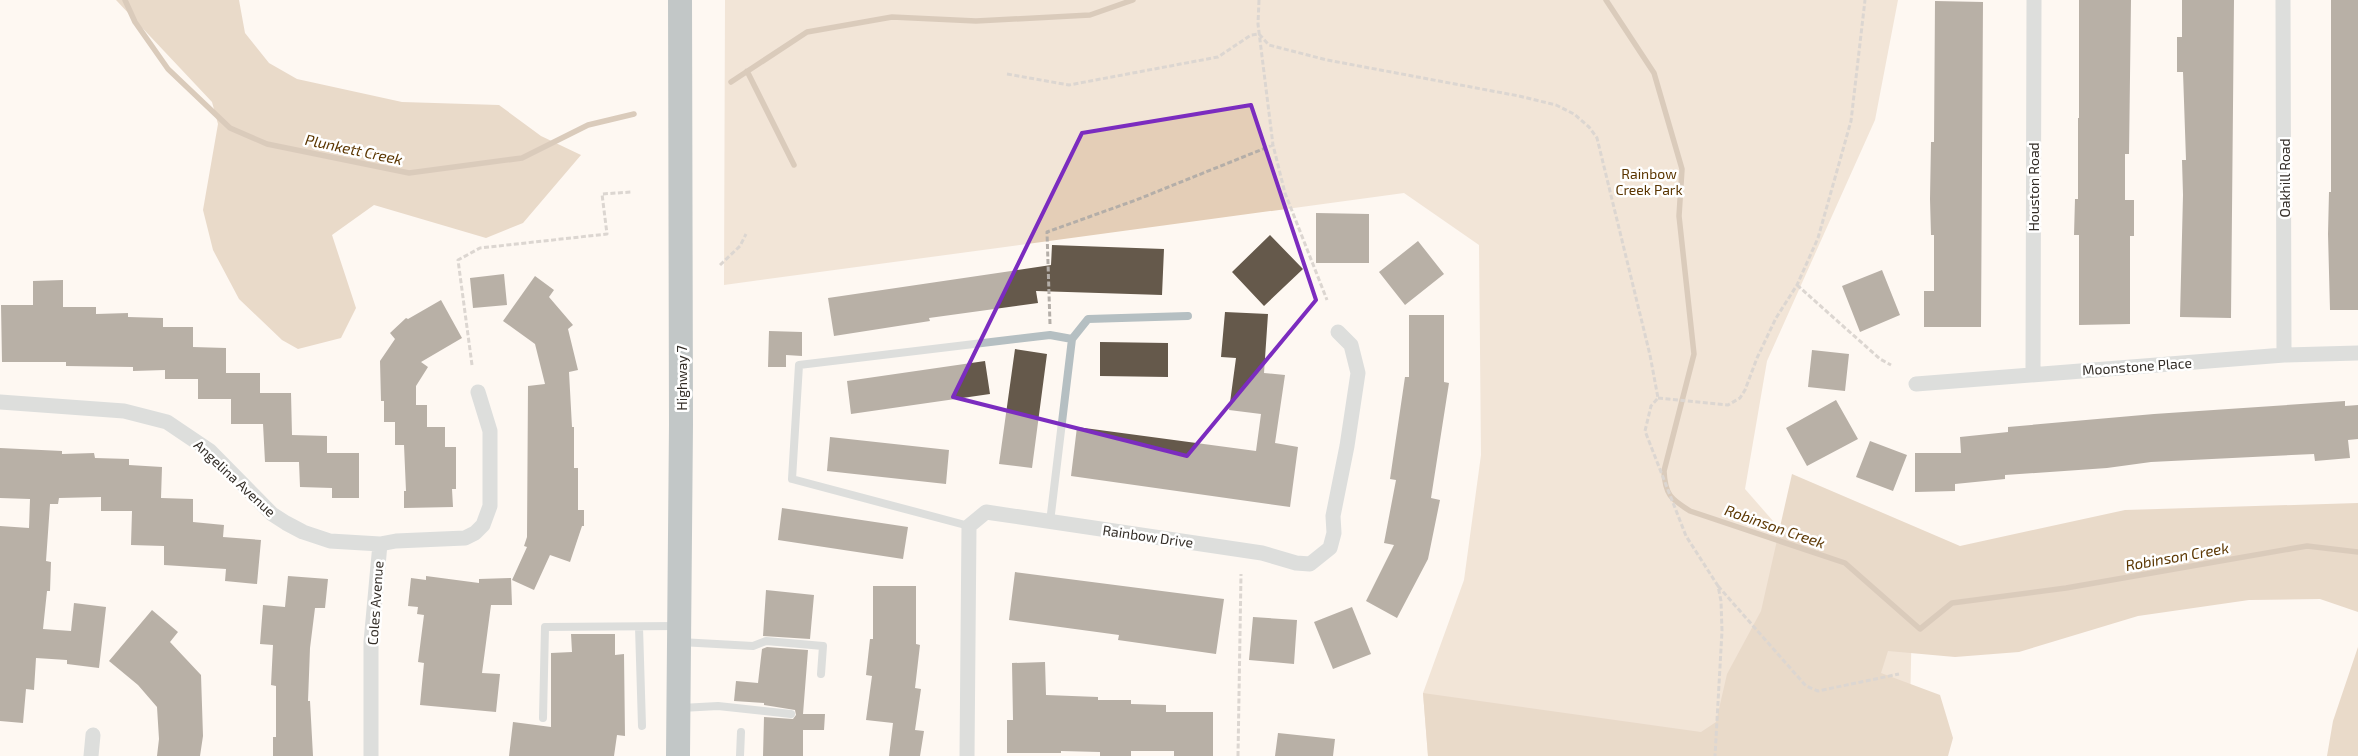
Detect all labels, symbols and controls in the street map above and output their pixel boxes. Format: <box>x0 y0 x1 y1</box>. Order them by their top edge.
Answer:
water label: Plunkett Creek <box>304 130 405 168</box>
street label: Oakhill Road <box>2276 138 2293 218</box>
street label: Houston Road <box>2025 142 2042 232</box>
park label: Rainbow Creek Park <box>1615 165 1683 198</box>
street label: Highway 7 <box>673 345 690 411</box>
street label: Moonstone Place <box>2082 354 2192 378</box>
street label: Angelina Avenue <box>191 436 279 520</box>
water label: Robinson Creek <box>1722 500 1828 552</box>
street label: Rainbow Drive <box>1102 521 1194 551</box>
water label: Robinson Creek <box>2124 538 2230 574</box>
street label: Coles Avenue <box>364 560 386 646</box>

